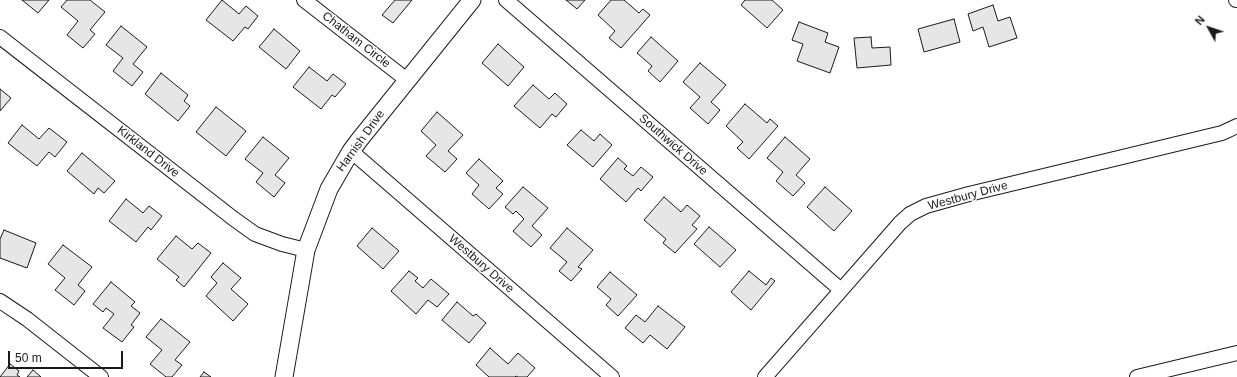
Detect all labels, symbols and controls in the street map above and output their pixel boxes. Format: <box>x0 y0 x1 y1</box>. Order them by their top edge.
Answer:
north arrow <box>1189 8 1229 48</box>
street label: Chatham Circle <box>319 9 393 71</box>
text: N <box>1193 13 1207 27</box>
street label: Harnish Drive <box>334 107 388 175</box>
street label: Southwick Drive <box>636 111 710 179</box>
street label: Kirkland Drive <box>114 123 182 181</box>
street label: Westbury Drive <box>927 178 1009 214</box>
street label: Westbury Drive <box>445 232 517 296</box>
scale bar <box>10 343 125 369</box>
text: 50 m <box>15 351 42 365</box>

